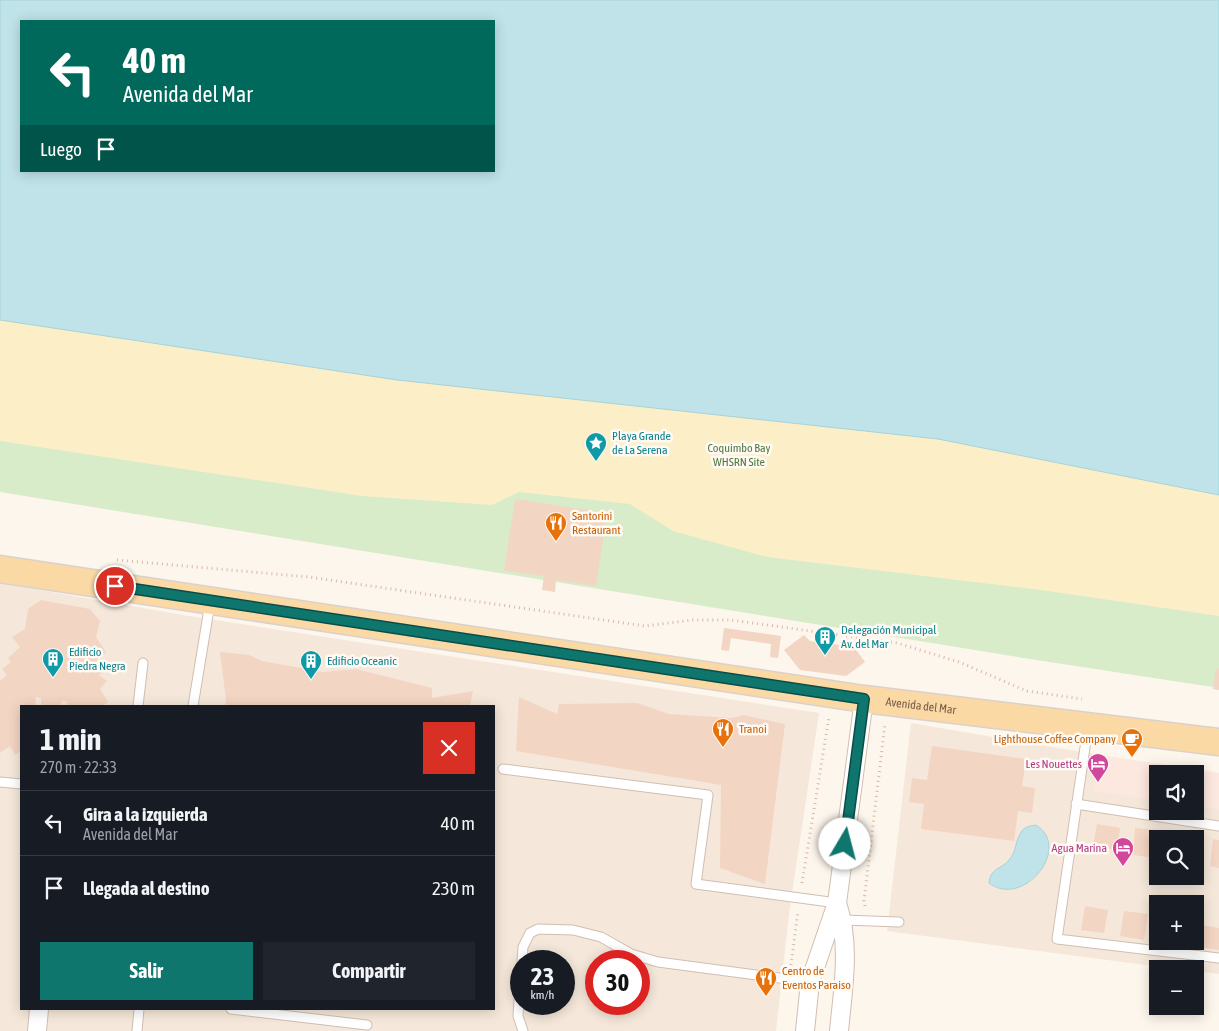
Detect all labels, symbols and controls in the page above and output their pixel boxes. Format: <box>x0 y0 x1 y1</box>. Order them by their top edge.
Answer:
icon: left <box>40 40 105 105</box>
text: 40 m <box>123 40 186 80</box>
text: Avenida del Mar <box>123 81 253 107</box>
icon: arrive <box>92 135 120 163</box>
text: Luego <box>40 138 82 160</box>
place label: Playa Grande de La Serena <box>612 429 671 457</box>
place icon: Playa Grande de La Serena <box>584 431 608 462</box>
park label: Coquimbo Bay WHSRN Site <box>707 441 771 469</box>
place label: Santorini Restaurant <box>572 509 621 537</box>
restaurant icon: Santorini Restaurant <box>544 511 568 542</box>
pin <box>94 565 136 607</box>
icon: arrive <box>101 572 129 600</box>
place label: Delegación Municipal Av. del Mar <box>841 623 937 651</box>
building icon: Delegación Municipal Av. del Mar <box>813 625 837 656</box>
place label: Edificio Piedra Negra <box>69 645 126 673</box>
building icon: Edificio Piedra Negra <box>41 647 65 678</box>
building icon: Edificio Oceanic <box>299 649 323 680</box>
place label: Edificio Oceanic <box>327 654 397 668</box>
street label: Avenida del Mar <box>885 695 957 717</box>
restaurant icon: Tranoi <box>711 717 735 748</box>
text: 1 min <box>40 722 101 756</box>
button: close <box>423 722 475 774</box>
place label: Tranoi <box>739 722 767 736</box>
cafe icon: Lighthouse Coffee Company <box>1120 727 1144 758</box>
place label: Lighthouse Coffee Company <box>994 732 1116 746</box>
hotel icon: Les Nouettes <box>1086 752 1110 783</box>
place label: Les Nouettes <box>1026 757 1082 771</box>
text: 270 m · 22:33 <box>40 758 117 776</box>
map controls <box>1149 765 1204 1015</box>
button: sound <box>1149 765 1204 820</box>
text: Gira a la izquierda <box>83 803 208 825</box>
icon: left <box>40 809 68 837</box>
text: 40 m <box>441 812 475 834</box>
position arrow <box>818 817 870 869</box>
text: Avenida del Mar <box>83 825 177 843</box>
button: search <box>1149 830 1204 885</box>
hotel icon: Agua Marina <box>1111 836 1135 867</box>
place label: Agua Marina <box>1052 841 1107 855</box>
icon: arrive <box>40 874 68 902</box>
text: Llegada al destino <box>83 877 210 899</box>
text: 230 m <box>432 877 475 899</box>
button: + <box>1149 895 1204 950</box>
button: Salir <box>40 942 253 1000</box>
button: Compartir <box>263 942 475 1000</box>
speed limit sign: 30 <box>585 950 650 1015</box>
button: − <box>1149 960 1204 1015</box>
text: 23 <box>531 962 554 990</box>
place label: Centro de Eventos Paraiso <box>782 964 851 992</box>
restaurant icon: Centro de Eventos Paraiso <box>754 966 778 997</box>
text: km/h <box>531 988 554 1002</box>

